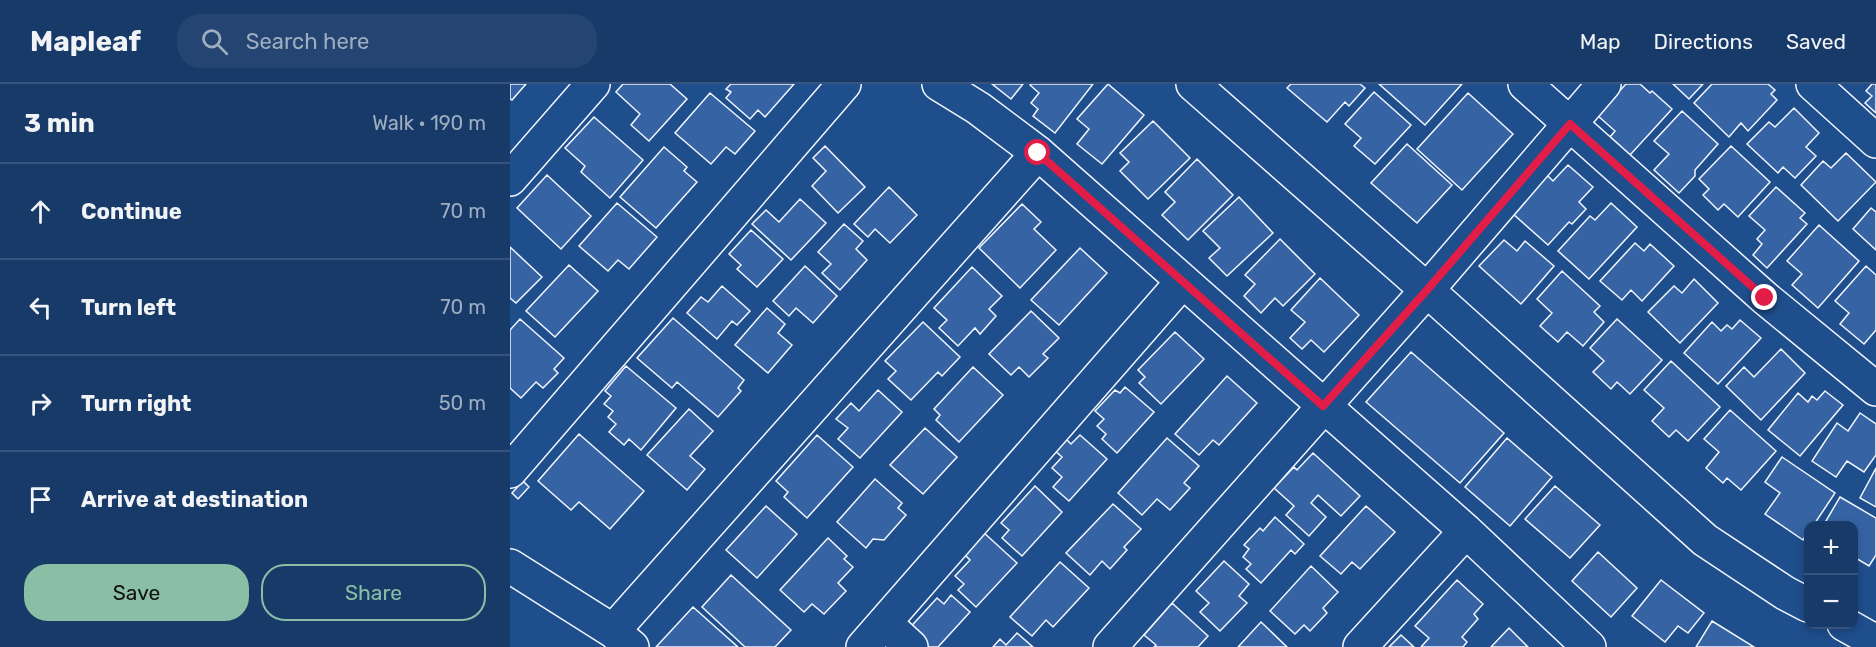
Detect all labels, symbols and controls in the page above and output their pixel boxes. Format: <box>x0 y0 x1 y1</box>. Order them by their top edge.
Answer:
search box <box>177 14 597 68</box>
text: Mapleaf <box>30 25 141 58</box>
icon: search <box>198 25 231 58</box>
text: Search here <box>246 28 369 55</box>
text: Map <box>1580 29 1621 54</box>
text: Directions <box>1654 29 1753 54</box>
text: Saved <box>1786 29 1846 54</box>
text: 3 min <box>24 108 95 139</box>
text: Walk · 190 m <box>372 111 486 135</box>
route start <box>1024 139 1050 165</box>
icon: ahead <box>24 195 57 228</box>
text: Continue <box>81 198 182 225</box>
text: 70 m <box>440 199 486 223</box>
route end <box>1751 284 1777 310</box>
icon: left <box>24 291 57 324</box>
text: Turn left <box>81 294 176 321</box>
text: 70 m <box>440 295 486 319</box>
icon: right <box>24 387 57 420</box>
text: Turn right <box>81 390 191 417</box>
text: 50 m <box>439 391 486 415</box>
icon: arrive <box>24 483 57 516</box>
text: Arrive at destination <box>81 486 308 513</box>
map controls <box>1804 521 1858 629</box>
button: + <box>1804 521 1858 575</box>
button: Save <box>24 564 249 621</box>
button: Share <box>261 564 486 621</box>
button: − <box>1804 575 1858 629</box>

